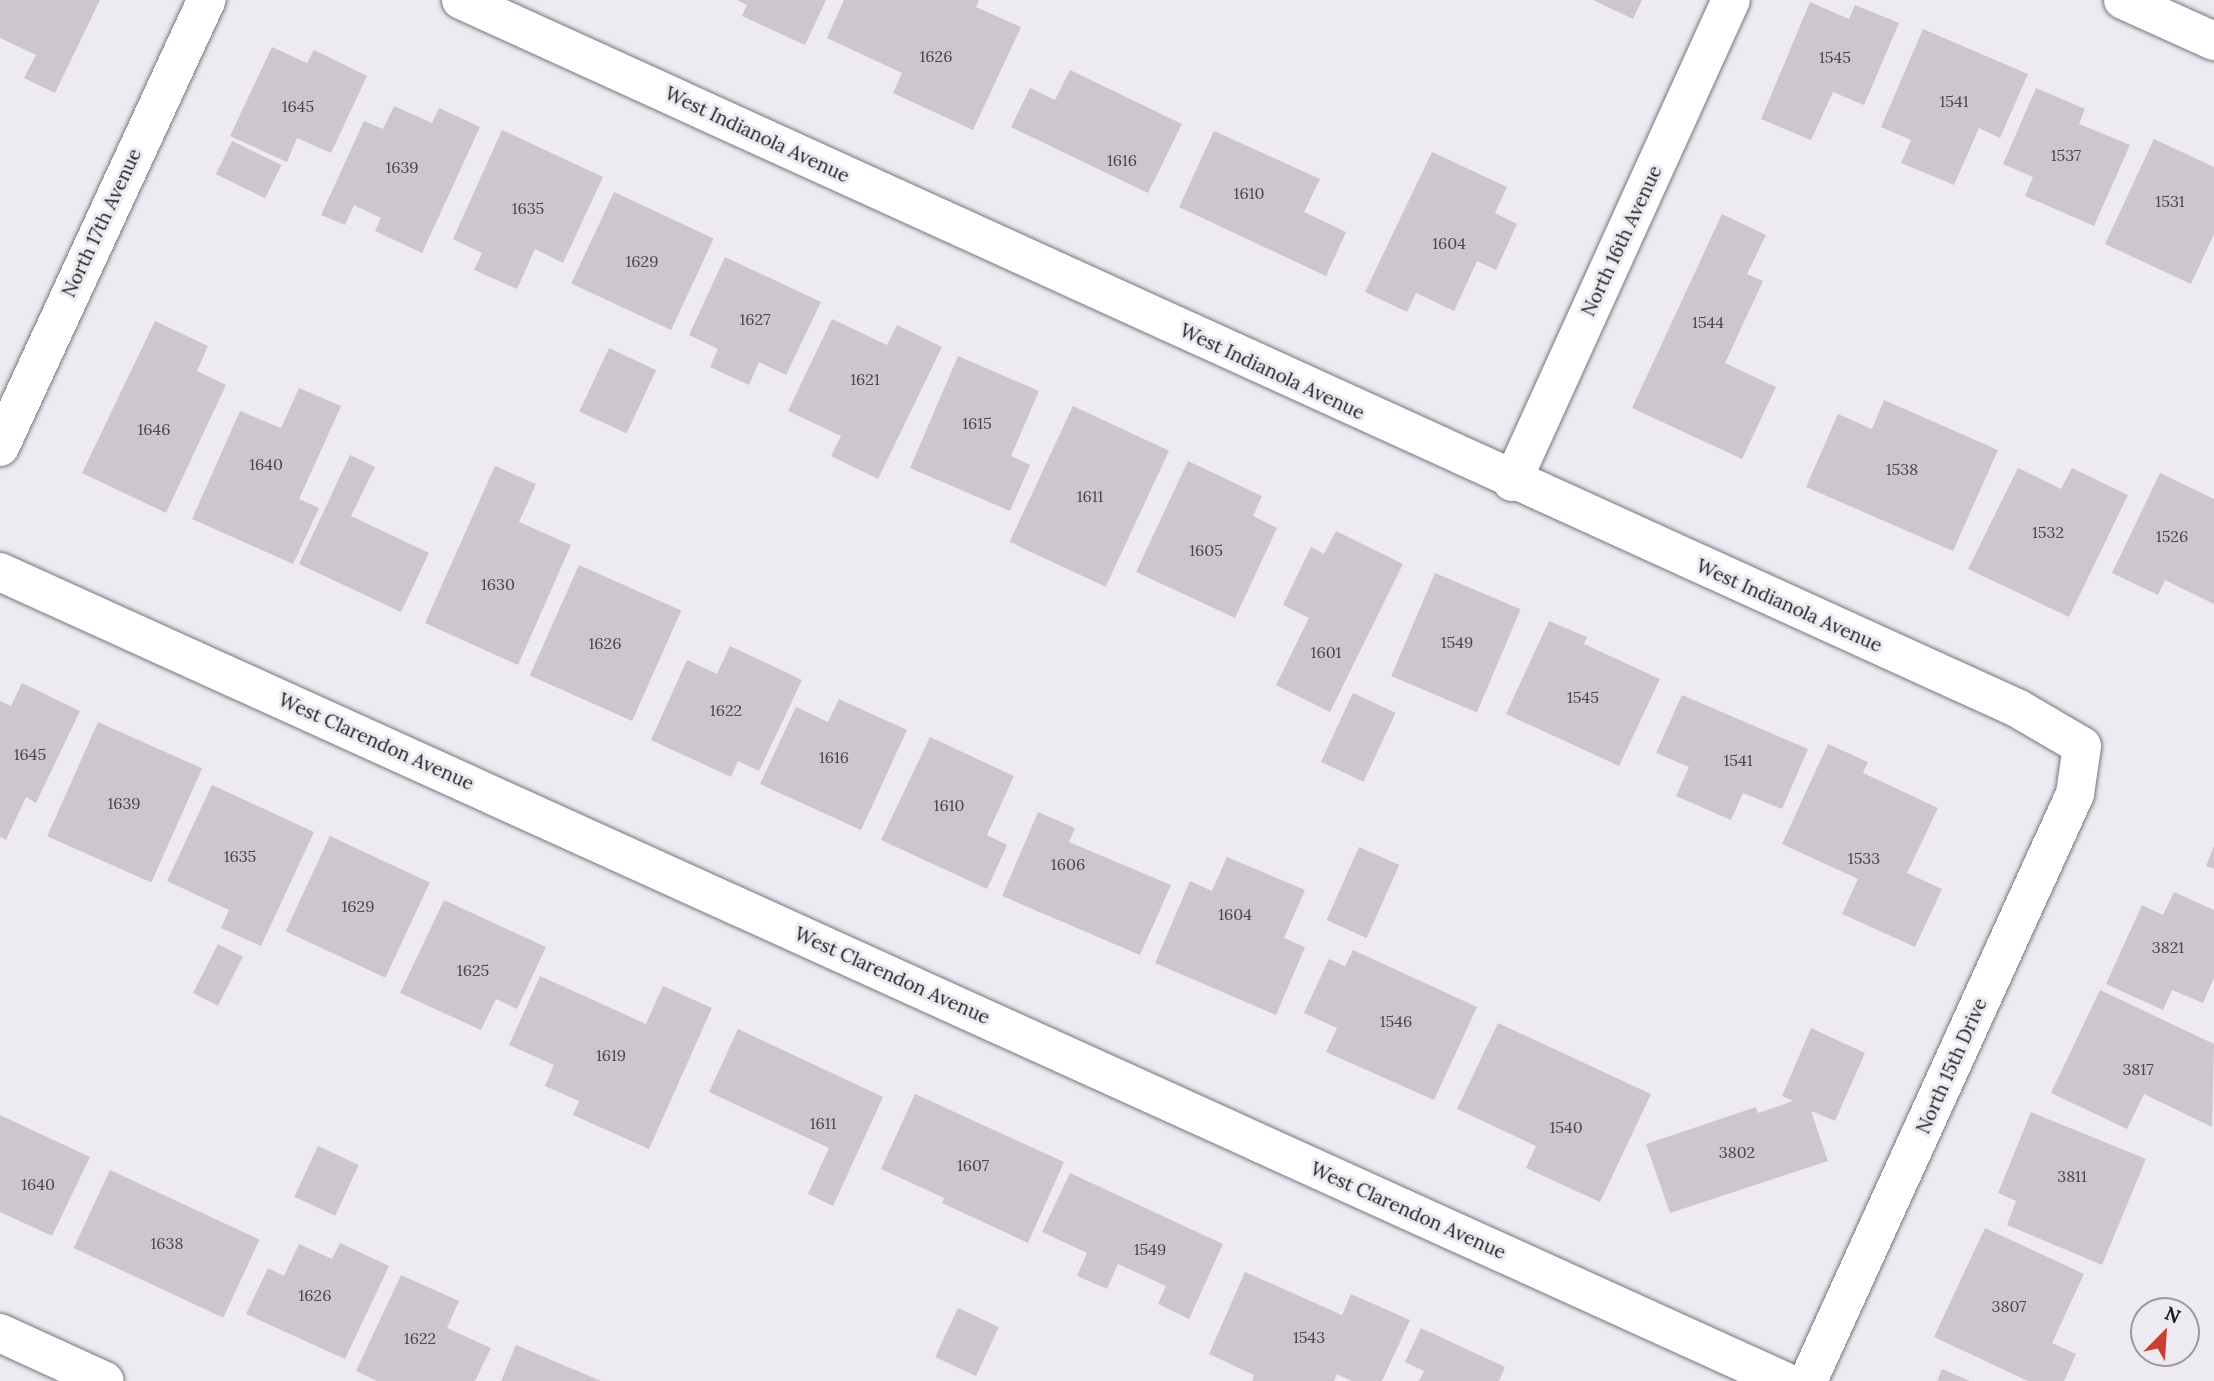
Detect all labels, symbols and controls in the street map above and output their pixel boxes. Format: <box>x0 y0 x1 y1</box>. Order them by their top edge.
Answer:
house number: 1626 <box>920 46 952 66</box>
house number: 1545 <box>1819 47 1851 67</box>
street label: West Indianola Avenue <box>661 82 853 188</box>
house number: 1541 <box>1939 91 1969 111</box>
house number: 1645 <box>282 96 314 116</box>
street label: North 17th Avenue <box>58 145 146 301</box>
house number: 1537 <box>2051 145 2081 165</box>
house number: 1616 <box>1107 150 1137 170</box>
house number: 1639 <box>385 157 419 177</box>
street label: North 16th Avenue <box>1577 162 1667 320</box>
house number: 1610 <box>1234 183 1264 203</box>
house number: 1531 <box>2155 191 2185 211</box>
house number: 1635 <box>512 198 544 218</box>
house number: 1604 <box>1432 233 1466 253</box>
house number: 1629 <box>626 251 658 271</box>
house number: 1627 <box>739 309 771 329</box>
house number: 1544 <box>1692 312 1724 332</box>
street label: West Indianola Avenue <box>1176 319 1368 425</box>
house number: 1621 <box>850 369 880 389</box>
house number: 1615 <box>962 413 992 433</box>
house number: 1646 <box>138 419 170 439</box>
house number: 1640 <box>249 454 283 474</box>
house number: 1538 <box>1886 459 1918 479</box>
house number: 1611 <box>1077 486 1103 506</box>
house number: 1532 <box>2032 522 2064 542</box>
house number: 1526 <box>2156 526 2188 546</box>
house number: 1605 <box>1189 540 1223 560</box>
street label: West Indianola Avenue <box>1693 555 1885 657</box>
house number: 1630 <box>481 574 515 594</box>
house number: 1549 <box>1441 632 1473 652</box>
house number: 1626 <box>589 633 621 653</box>
house number: 1601 <box>1311 642 1341 662</box>
house number: 1545 <box>1567 687 1599 707</box>
street label: West Clarendon Avenue <box>275 689 477 795</box>
house number: 1622 <box>710 700 742 720</box>
house number: 1645 <box>14 744 46 764</box>
house number: 1616 <box>819 747 849 767</box>
house number: 1541 <box>1723 750 1753 770</box>
house number: 1639 <box>107 793 141 813</box>
house number: 1610 <box>934 795 964 815</box>
house number: 1635 <box>224 846 256 866</box>
house number: 1533 <box>1848 848 1880 868</box>
house number: 1606 <box>1051 854 1085 874</box>
house number: 1629 <box>342 896 374 916</box>
house number: 1604 <box>1218 904 1252 924</box>
street label: West Clarendon Avenue <box>791 923 993 1029</box>
house number: 3821 <box>2152 937 2184 957</box>
house number: 1625 <box>457 960 489 980</box>
street label: North 15th Drive <box>1912 995 1992 1137</box>
house number: 1546 <box>1380 1011 1412 1031</box>
house number: 1619 <box>596 1045 626 1065</box>
house number: 3817 <box>2122 1059 2154 1079</box>
house number: 1611 <box>810 1113 836 1133</box>
house number: 1540 <box>1549 1117 1583 1137</box>
house number: 3802 <box>1719 1142 1755 1162</box>
house number: 1607 <box>957 1155 989 1175</box>
street label: West Clarendon Avenue <box>1307 1158 1509 1264</box>
house number: 3811 <box>2057 1166 2087 1186</box>
house number: 1640 <box>21 1174 55 1194</box>
house number: 1638 <box>151 1233 183 1253</box>
house number: 1549 <box>1134 1239 1166 1259</box>
house number: 1626 <box>299 1285 331 1305</box>
house number: 3807 <box>1992 1296 2026 1316</box>
north arrow <box>2130 1297 2200 1367</box>
text: N <box>2161 1301 2184 1329</box>
house number: 1543 <box>1293 1327 1325 1347</box>
house number: 1622 <box>404 1328 436 1348</box>

